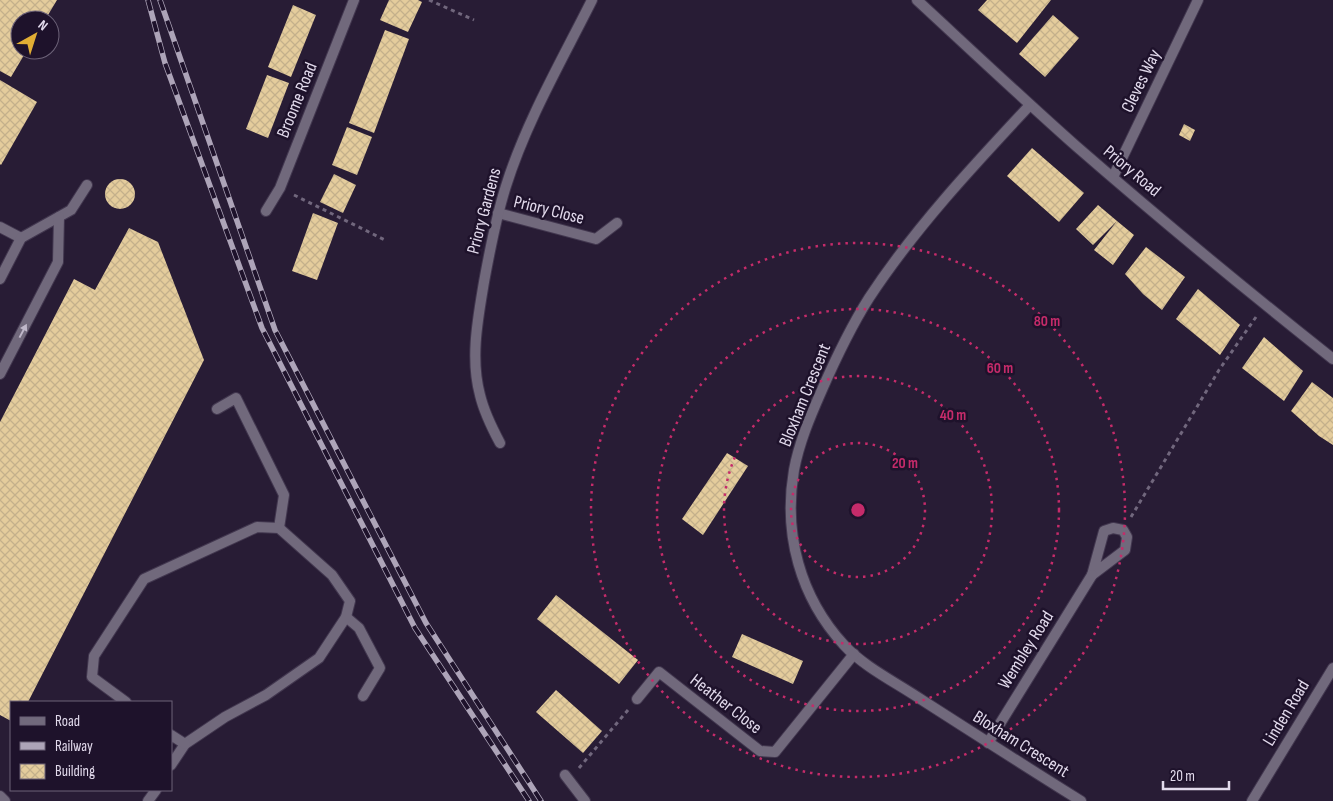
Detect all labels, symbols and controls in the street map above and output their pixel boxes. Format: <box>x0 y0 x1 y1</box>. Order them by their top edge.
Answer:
north arrow <box>10 10 60 60</box>
text: N <box>35 16 51 34</box>
street label: Cleves Way <box>1117 46 1165 116</box>
street label: Broome Road <box>272 59 322 141</box>
street label: Priory Road <box>1099 141 1165 201</box>
street label: Priory Gardens <box>462 166 506 256</box>
street label: Priory Close <box>512 191 586 229</box>
text: 80 m <box>1034 312 1060 331</box>
one-way arrow <box>18 324 27 338</box>
street label: Bloxham Crescent <box>775 340 835 450</box>
text: 60 m <box>987 359 1013 378</box>
text: 40 m <box>940 406 966 425</box>
text: 20 m <box>892 454 918 473</box>
centre of rings <box>849 501 867 519</box>
street label: Wembley Road <box>994 607 1058 693</box>
street label: Heather Close <box>686 670 766 738</box>
street label: Linden Road <box>1258 676 1314 750</box>
legend <box>10 701 172 791</box>
street label: Bloxham Crescent <box>969 706 1073 782</box>
text: Road <box>55 712 80 731</box>
text: Railway <box>55 737 93 756</box>
scale bar <box>1163 758 1229 790</box>
text: Building <box>55 762 95 781</box>
text: 20 m <box>1170 767 1195 786</box>

